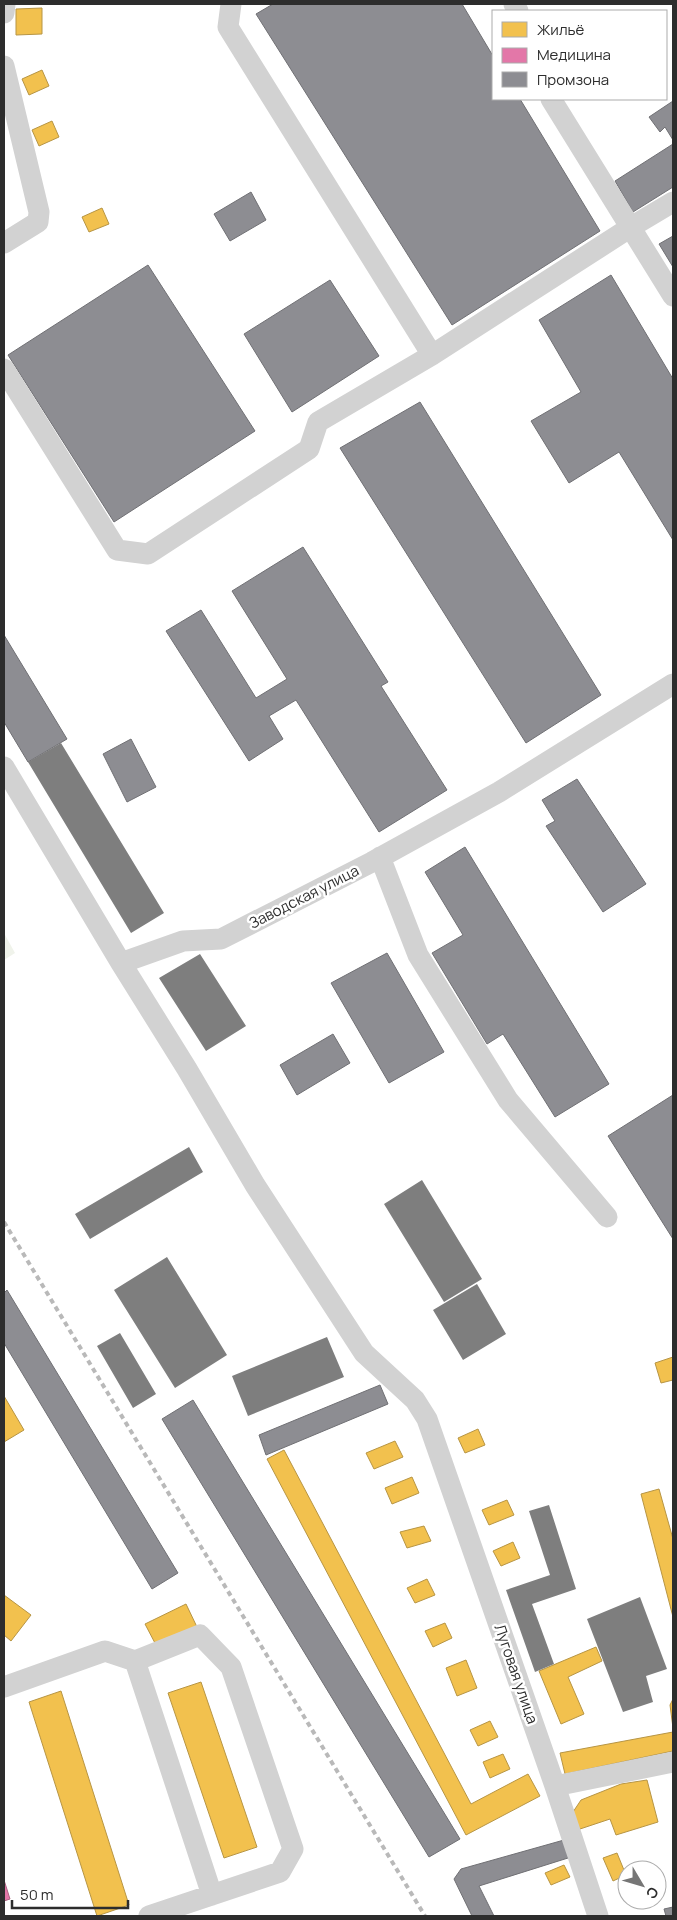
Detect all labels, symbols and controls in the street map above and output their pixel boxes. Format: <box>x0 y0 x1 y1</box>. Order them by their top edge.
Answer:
legend <box>492 10 667 100</box>
text: Жильё <box>537 19 585 40</box>
text: Медицина <box>537 44 611 65</box>
text: Промзона <box>537 69 609 90</box>
street label: Заводская улица <box>245 860 362 933</box>
street label: Луговая улица <box>490 1621 543 1726</box>
north arrow <box>617 1860 667 1910</box>
scale bar <box>12 1878 129 1910</box>
text: С <box>642 1883 663 1903</box>
text: 50 m <box>20 1884 54 1905</box>

